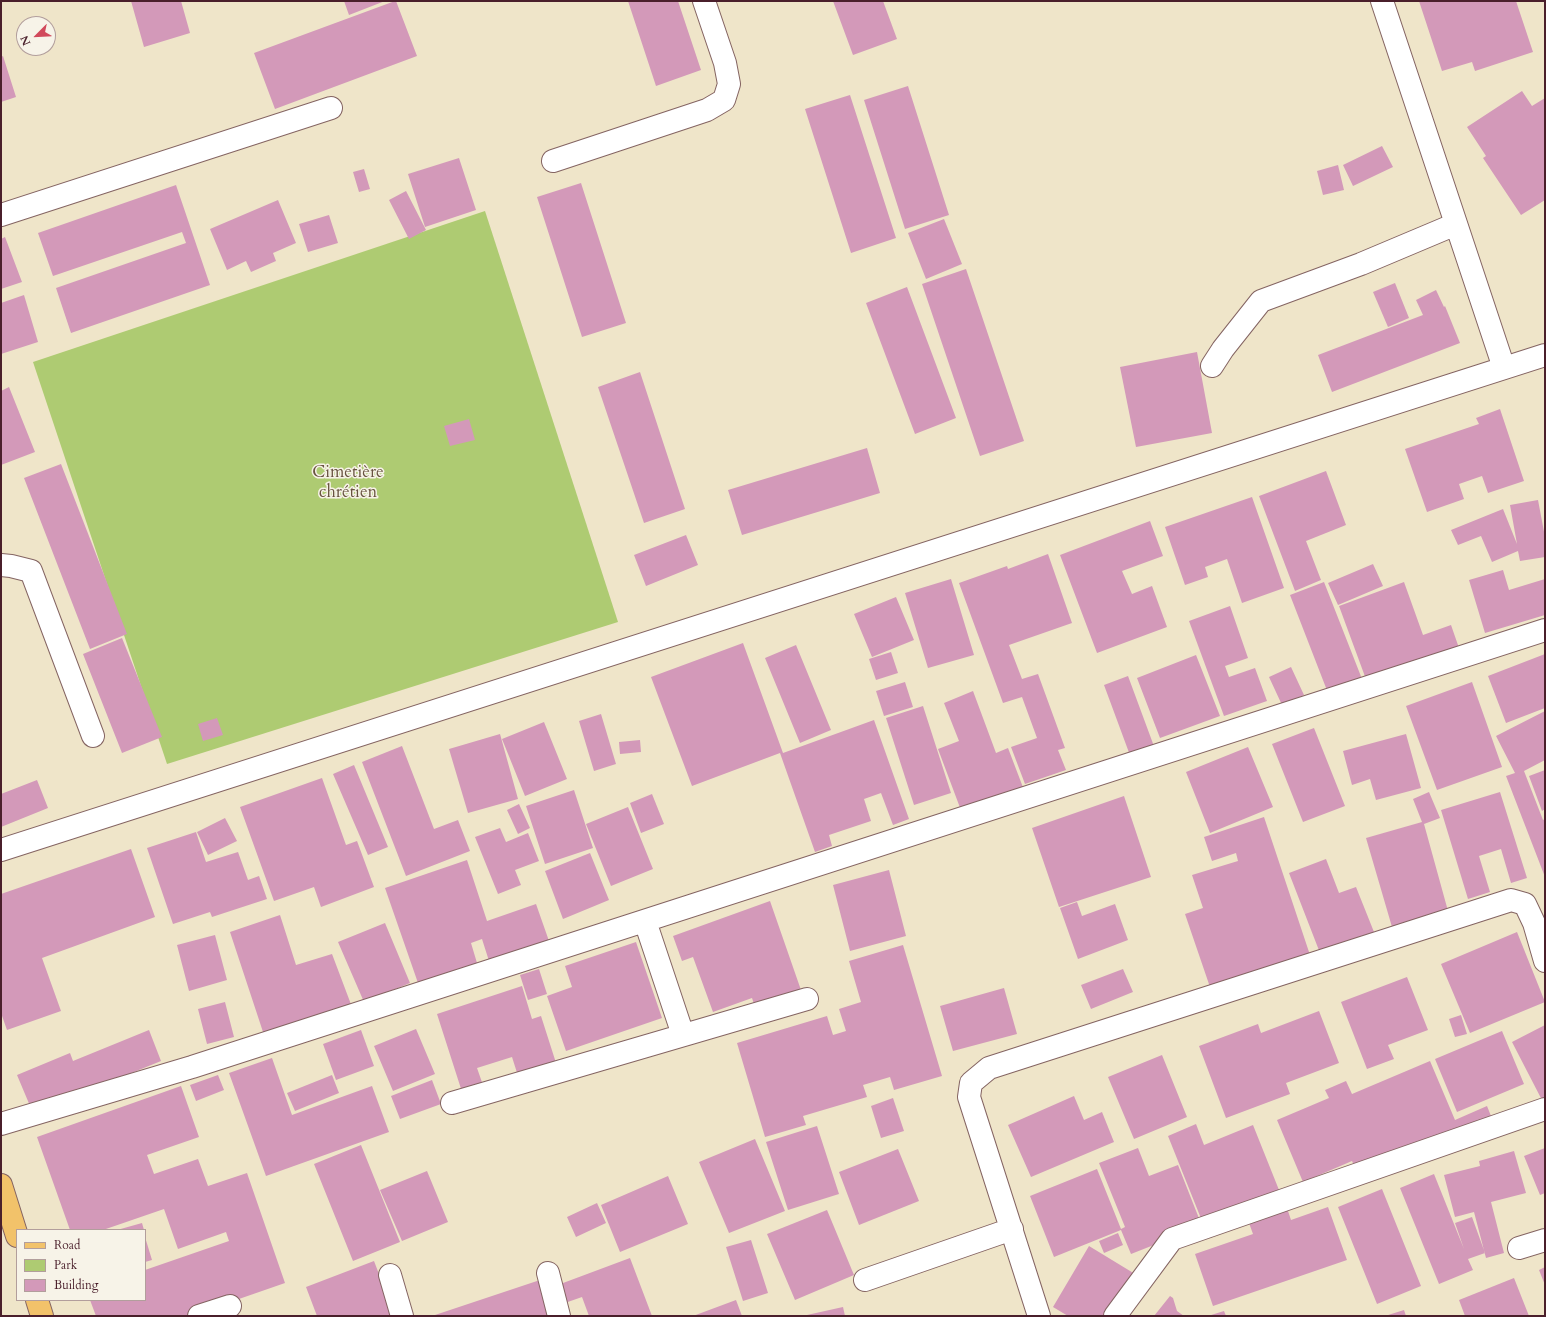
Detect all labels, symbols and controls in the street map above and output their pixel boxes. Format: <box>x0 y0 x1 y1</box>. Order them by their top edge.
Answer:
north arrow <box>16 16 56 56</box>
text: N <box>17 33 34 48</box>
park label: Cimetière chrétien <box>312 463 384 503</box>
legend <box>16 1229 146 1301</box>
text: Road <box>54 1237 80 1253</box>
text: Park <box>54 1257 77 1273</box>
text: Building <box>54 1277 98 1293</box>

